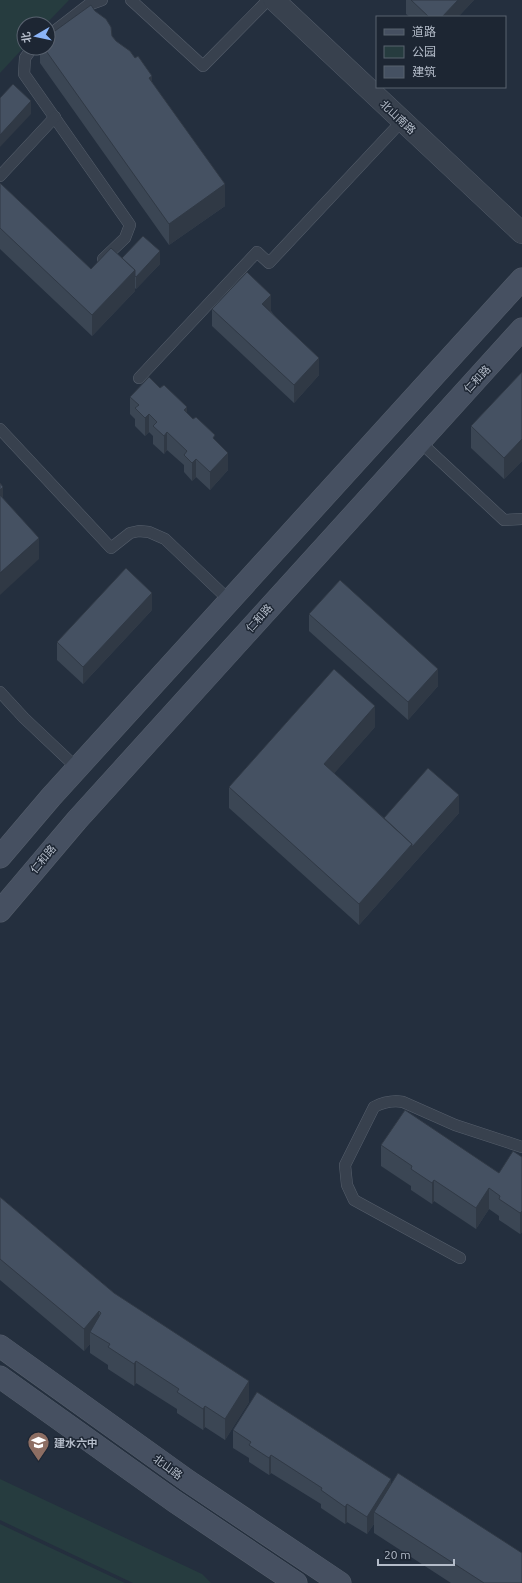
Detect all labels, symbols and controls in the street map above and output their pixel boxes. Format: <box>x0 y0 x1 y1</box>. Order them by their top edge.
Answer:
north arrow <box>16 16 56 56</box>
legend <box>376 16 506 88</box>
text: 道路 <box>412 25 436 38</box>
text: 北 <box>19 31 33 44</box>
text: 公园 <box>412 45 436 58</box>
text: 建筑 <box>412 65 436 78</box>
street label: 北山南路 <box>378 98 418 136</box>
street label: 仁和路 <box>461 363 493 395</box>
street label: 仁和路 <box>244 602 274 634</box>
street label: 仁和路 <box>28 843 58 875</box>
school or university icon: 建水六中 <box>25 1430 51 1463</box>
place label: 建水六中 <box>54 1437 98 1449</box>
street label: 北山路 <box>151 1452 185 1482</box>
scale bar <box>378 1541 454 1567</box>
text: 20 m <box>384 1548 411 1561</box>

